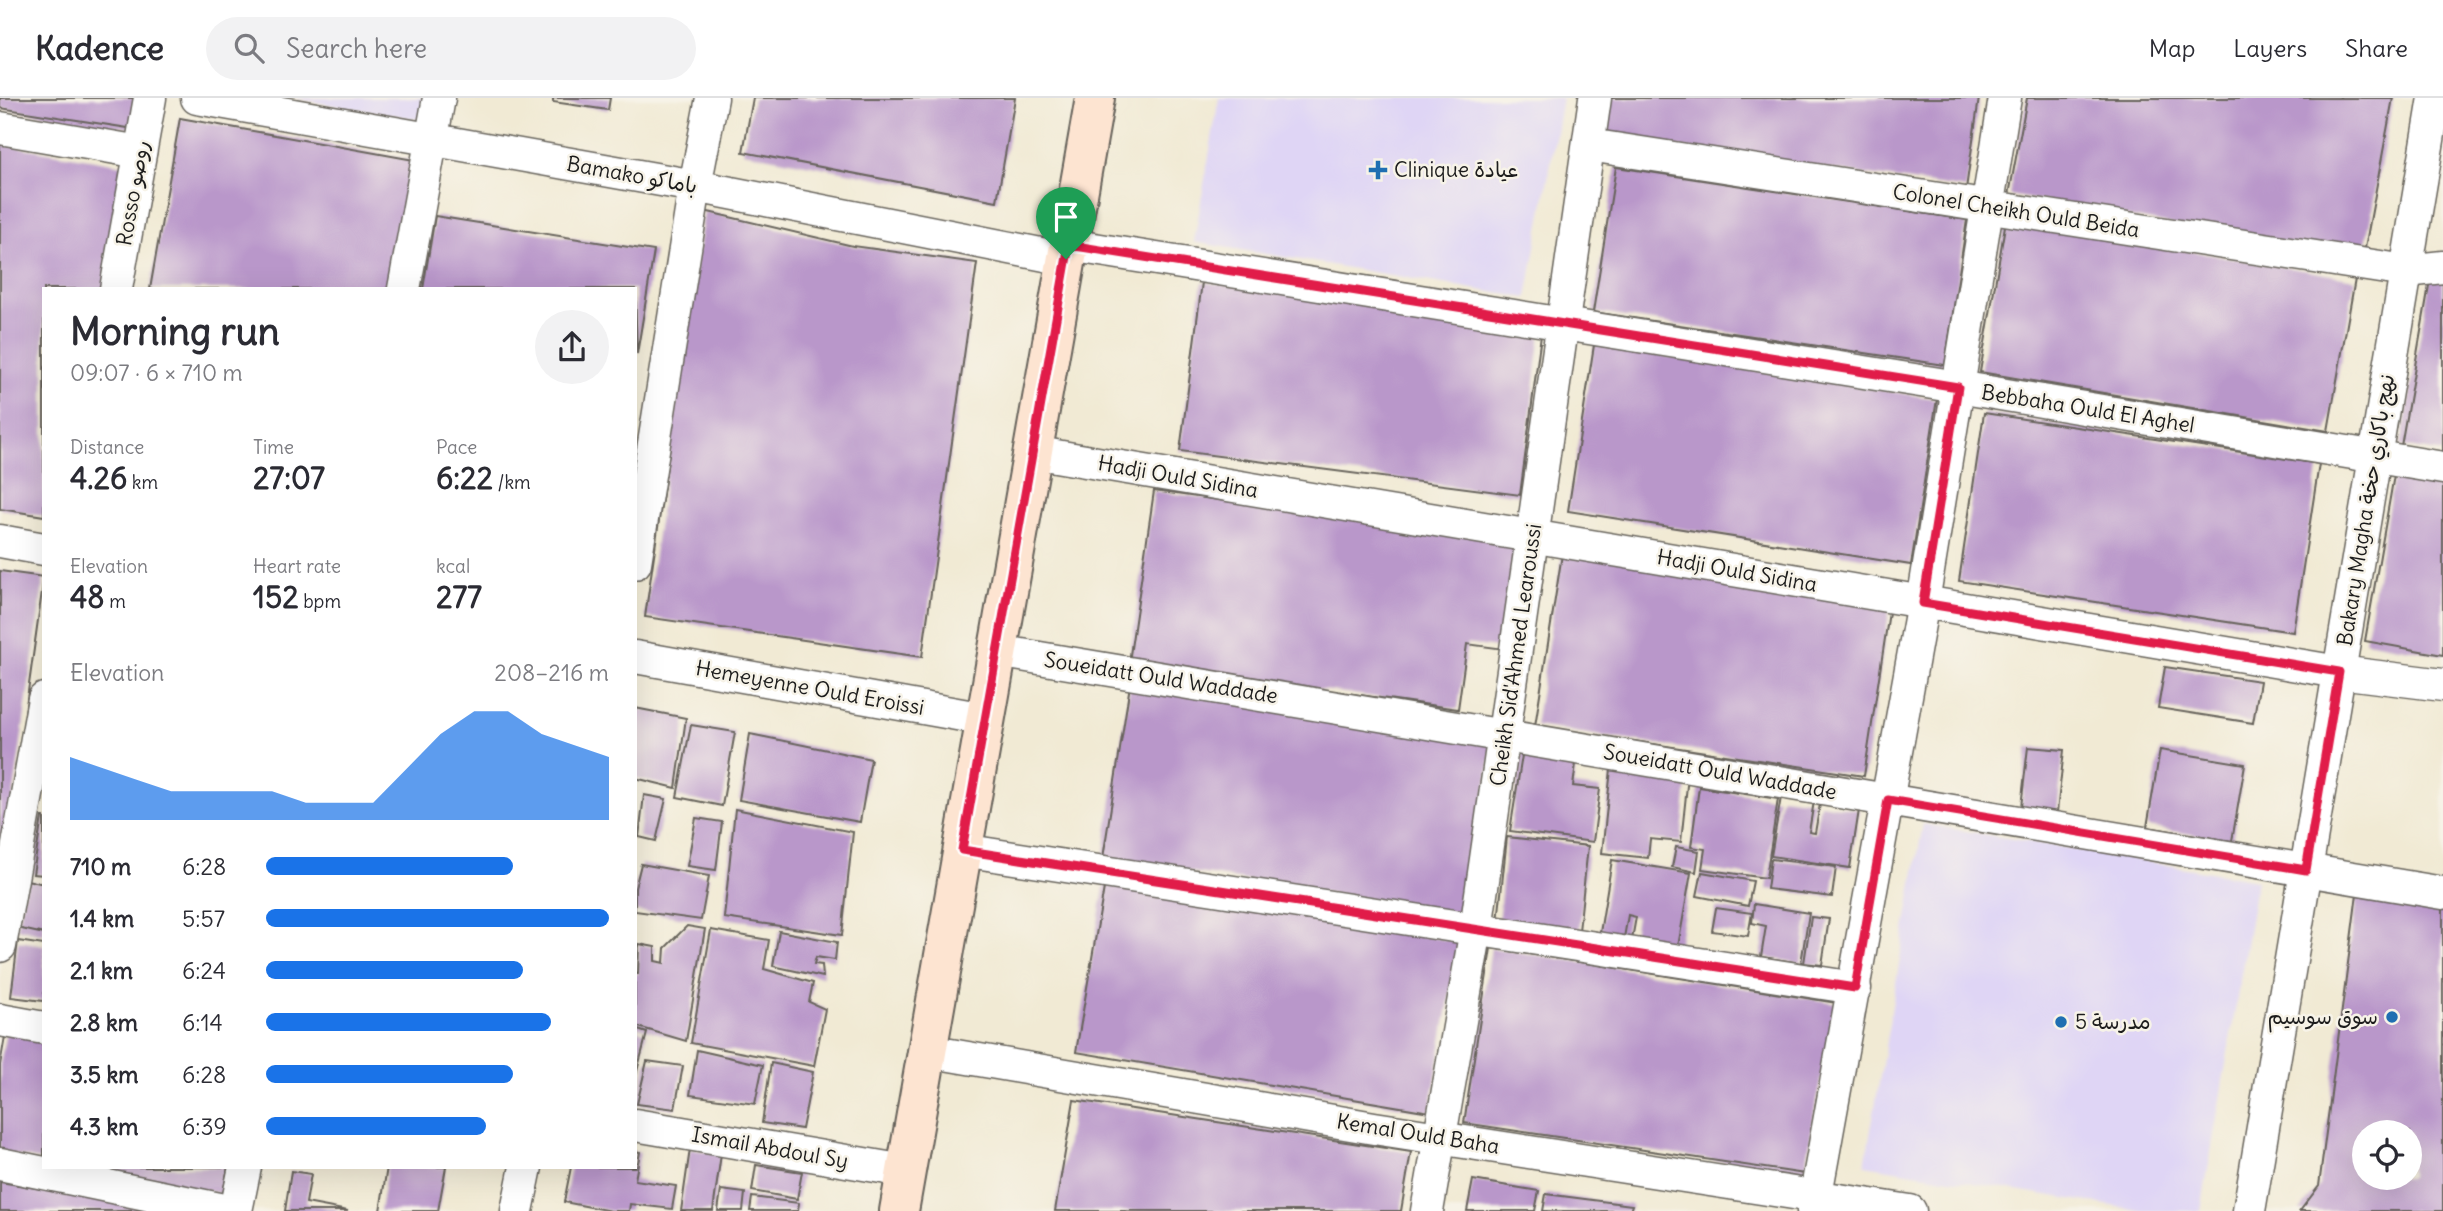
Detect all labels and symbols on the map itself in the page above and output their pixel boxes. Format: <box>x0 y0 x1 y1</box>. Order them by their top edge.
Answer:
street label: Rosso روصو <box>110 138 155 248</box>
street label: Bamako باماكو <box>565 150 699 200</box>
place label: Clinique عيادة <box>1394 156 1518 183</box>
marker: Clinique عيادة <box>1368 160 1388 180</box>
street label: Colonel Cheikh Ould Beida <box>1891 178 2141 243</box>
pin <box>1036 187 1096 259</box>
street label: Bakary Magha نهج باكاري حخة <box>2331 372 2402 648</box>
street label: Bebbaha Ould El Aghel <box>1980 378 2197 439</box>
street label: Hadji Ould Sidina <box>1096 449 1260 504</box>
street label: Cheikh Sid'Ahmed Learoussi <box>1484 522 1547 788</box>
street label: Hadji Ould Sidina <box>1655 543 1819 598</box>
street label: Soueidatt Ould Waddade <box>1042 646 1280 709</box>
street label: Hemeyenne Ould Eroissi <box>694 654 926 721</box>
street label: Soueidatt Ould Waddade <box>1601 738 1839 805</box>
place label: سوق سوسيم <box>2268 1003 2378 1033</box>
place label: مدرسة 5 <box>2075 1008 2151 1035</box>
marker: سوق سوسيم <box>2384 1009 2400 1025</box>
marker: مدرسة 5 <box>2053 1014 2069 1030</box>
street label: Kemal Ould Baha <box>1335 1107 1501 1160</box>
street label: Ismail Abdoul Sy <box>690 1120 850 1175</box>

